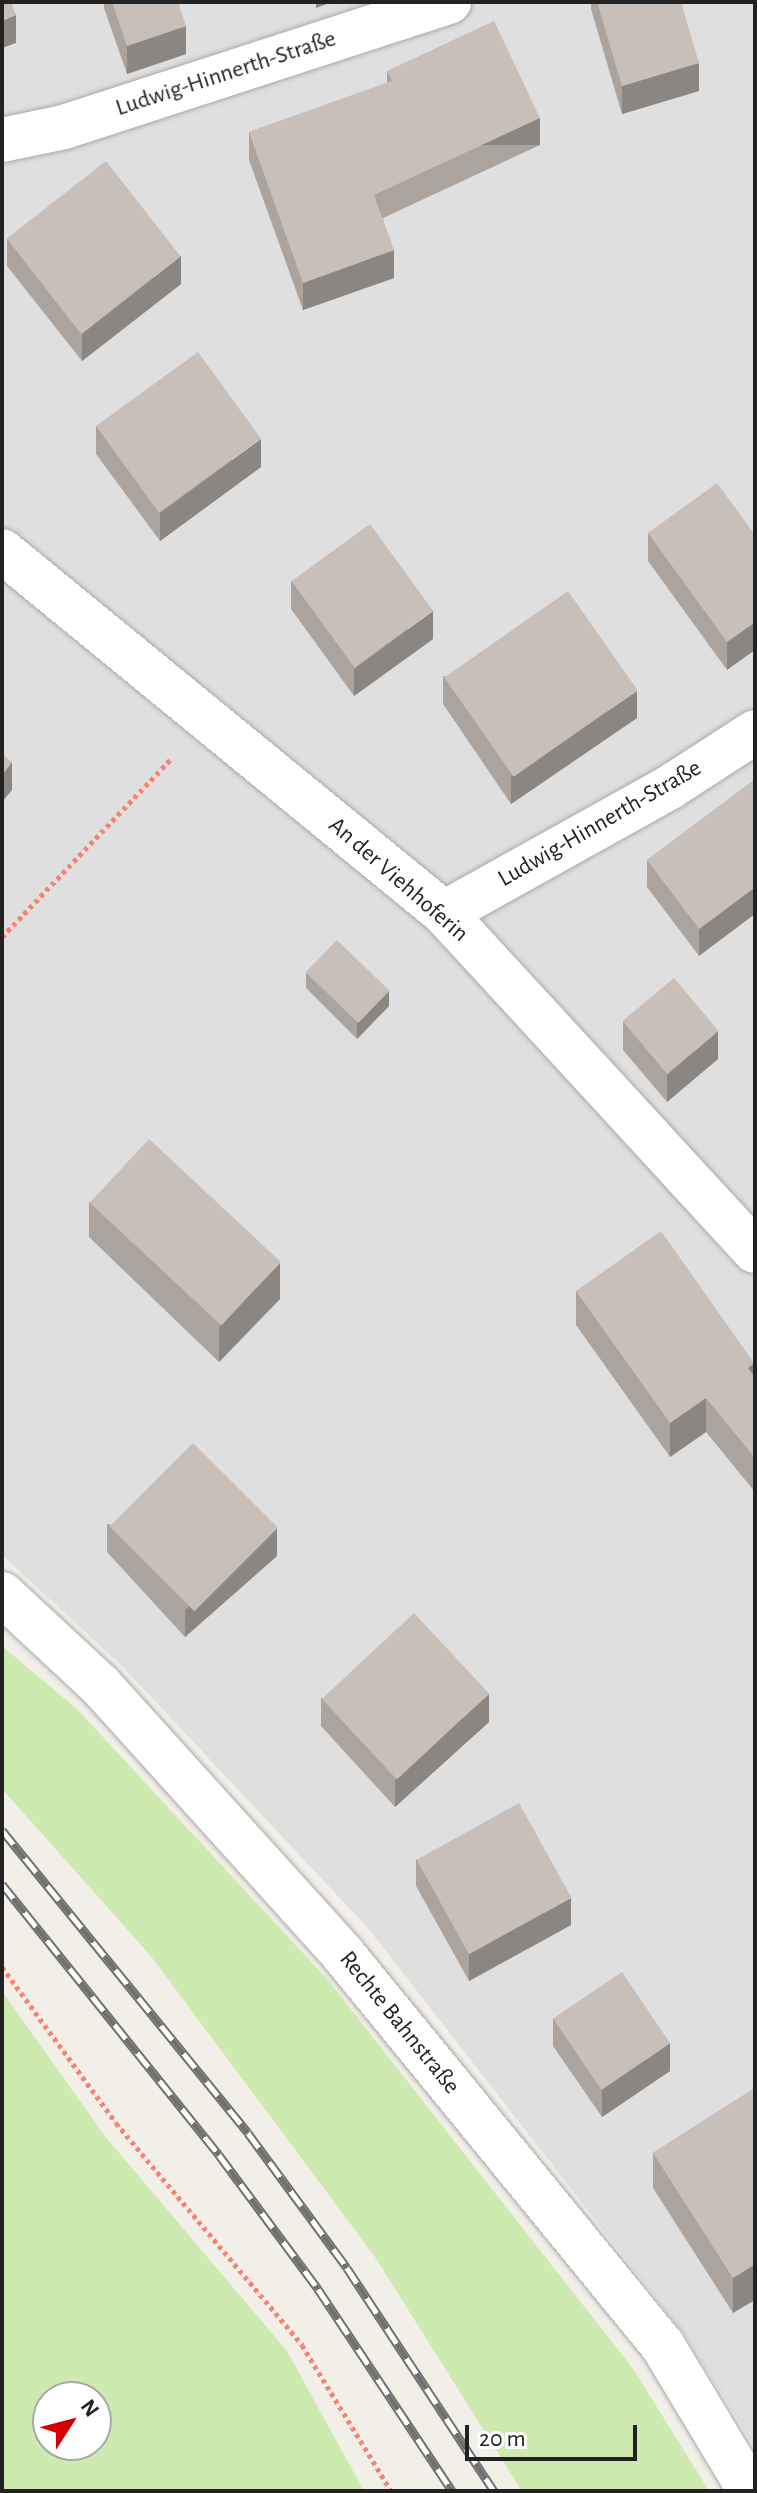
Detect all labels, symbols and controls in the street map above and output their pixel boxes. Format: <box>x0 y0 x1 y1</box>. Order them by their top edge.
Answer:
street label: Ludwig-Hinnerth-Straße <box>112 25 340 123</box>
street label: Ludwig-Hinnerth-Straße <box>493 754 707 894</box>
street label: An der Viehhoferin <box>322 811 474 949</box>
street label: Rechte Bahnstraße <box>333 1946 465 2100</box>
north arrow <box>32 2381 112 2461</box>
text: N <box>76 2395 103 2421</box>
scale bar <box>469 2409 641 2459</box>
text: 20 m <box>479 2427 526 2451</box>

